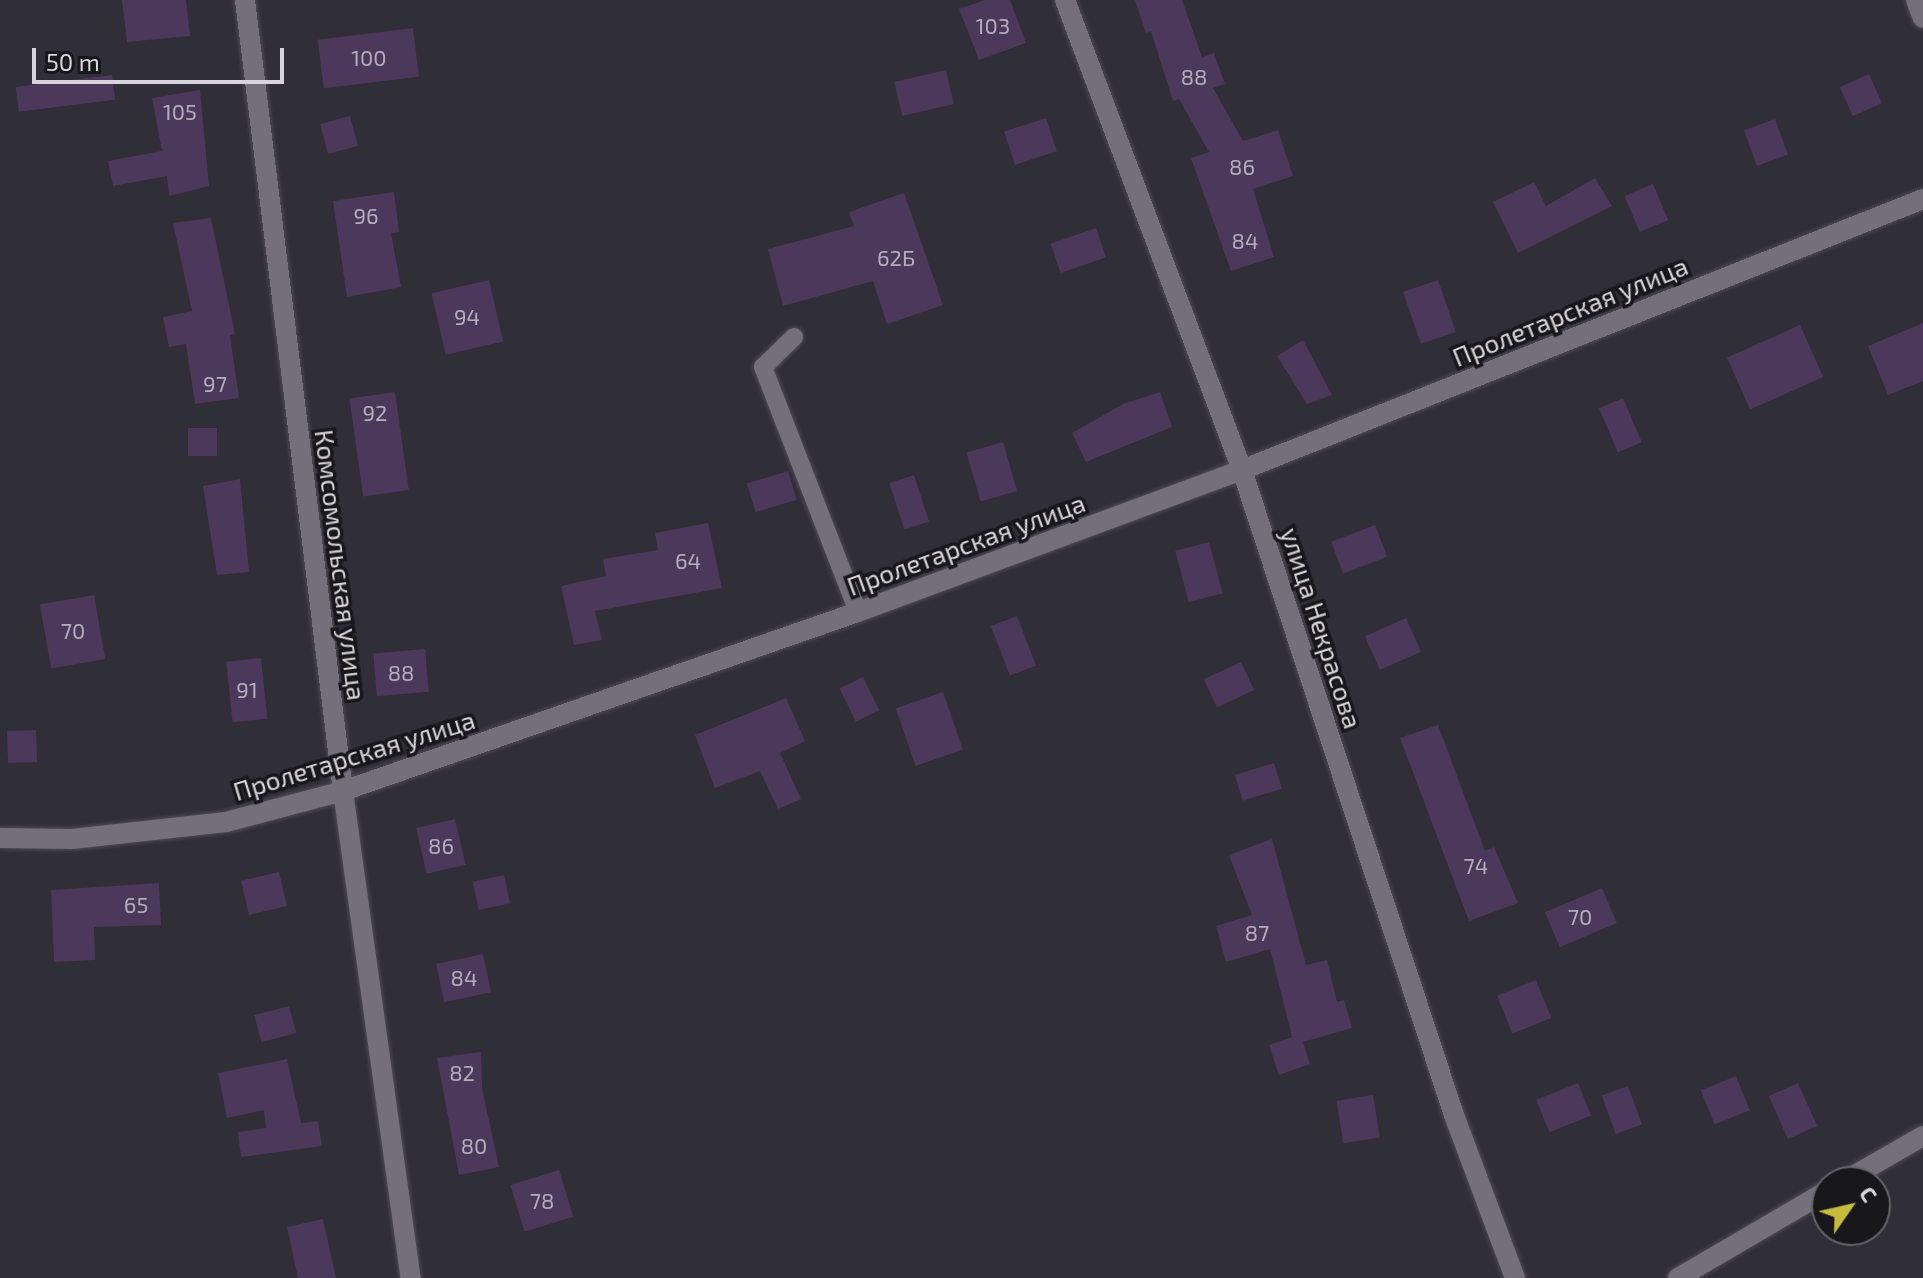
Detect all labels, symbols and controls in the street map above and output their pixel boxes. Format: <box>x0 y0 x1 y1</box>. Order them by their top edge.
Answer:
house number: 103 <box>976 13 1010 39</box>
scale bar <box>36 32 288 82</box>
house number: 100 <box>351 45 387 71</box>
text: 50 m <box>46 47 100 76</box>
house number: 88 <box>1181 64 1207 90</box>
house number: 105 <box>163 99 197 125</box>
house number: 86 <box>1229 154 1255 180</box>
house number: 96 <box>353 203 379 229</box>
house number: 84 <box>1232 228 1258 254</box>
house number: 62Б <box>877 245 915 271</box>
street label: Пролетарская улица <box>1448 249 1692 373</box>
house number: 94 <box>454 304 480 330</box>
house number: 97 <box>203 371 227 397</box>
house number: 92 <box>363 400 387 426</box>
street label: Комсомольская улица <box>309 428 373 702</box>
street label: Пролетарская улица <box>843 486 1089 602</box>
street label: улица Некрасова <box>1275 524 1369 732</box>
house number: 64 <box>675 548 701 574</box>
house number: 70 <box>61 618 85 644</box>
house number: 88 <box>388 660 414 686</box>
house number: 91 <box>236 677 258 703</box>
street label: Пролетарская улица <box>229 703 479 807</box>
house number: 86 <box>428 833 454 859</box>
house number: 74 <box>1464 853 1488 879</box>
house number: 65 <box>124 892 148 918</box>
house number: 70 <box>1568 904 1592 930</box>
house number: 87 <box>1245 920 1269 946</box>
house number: 84 <box>451 965 477 991</box>
house number: 82 <box>449 1060 475 1086</box>
house number: 80 <box>461 1133 487 1159</box>
north arrow <box>1811 1166 1891 1246</box>
text: С <box>1855 1181 1884 1206</box>
house number: 78 <box>530 1188 554 1214</box>

